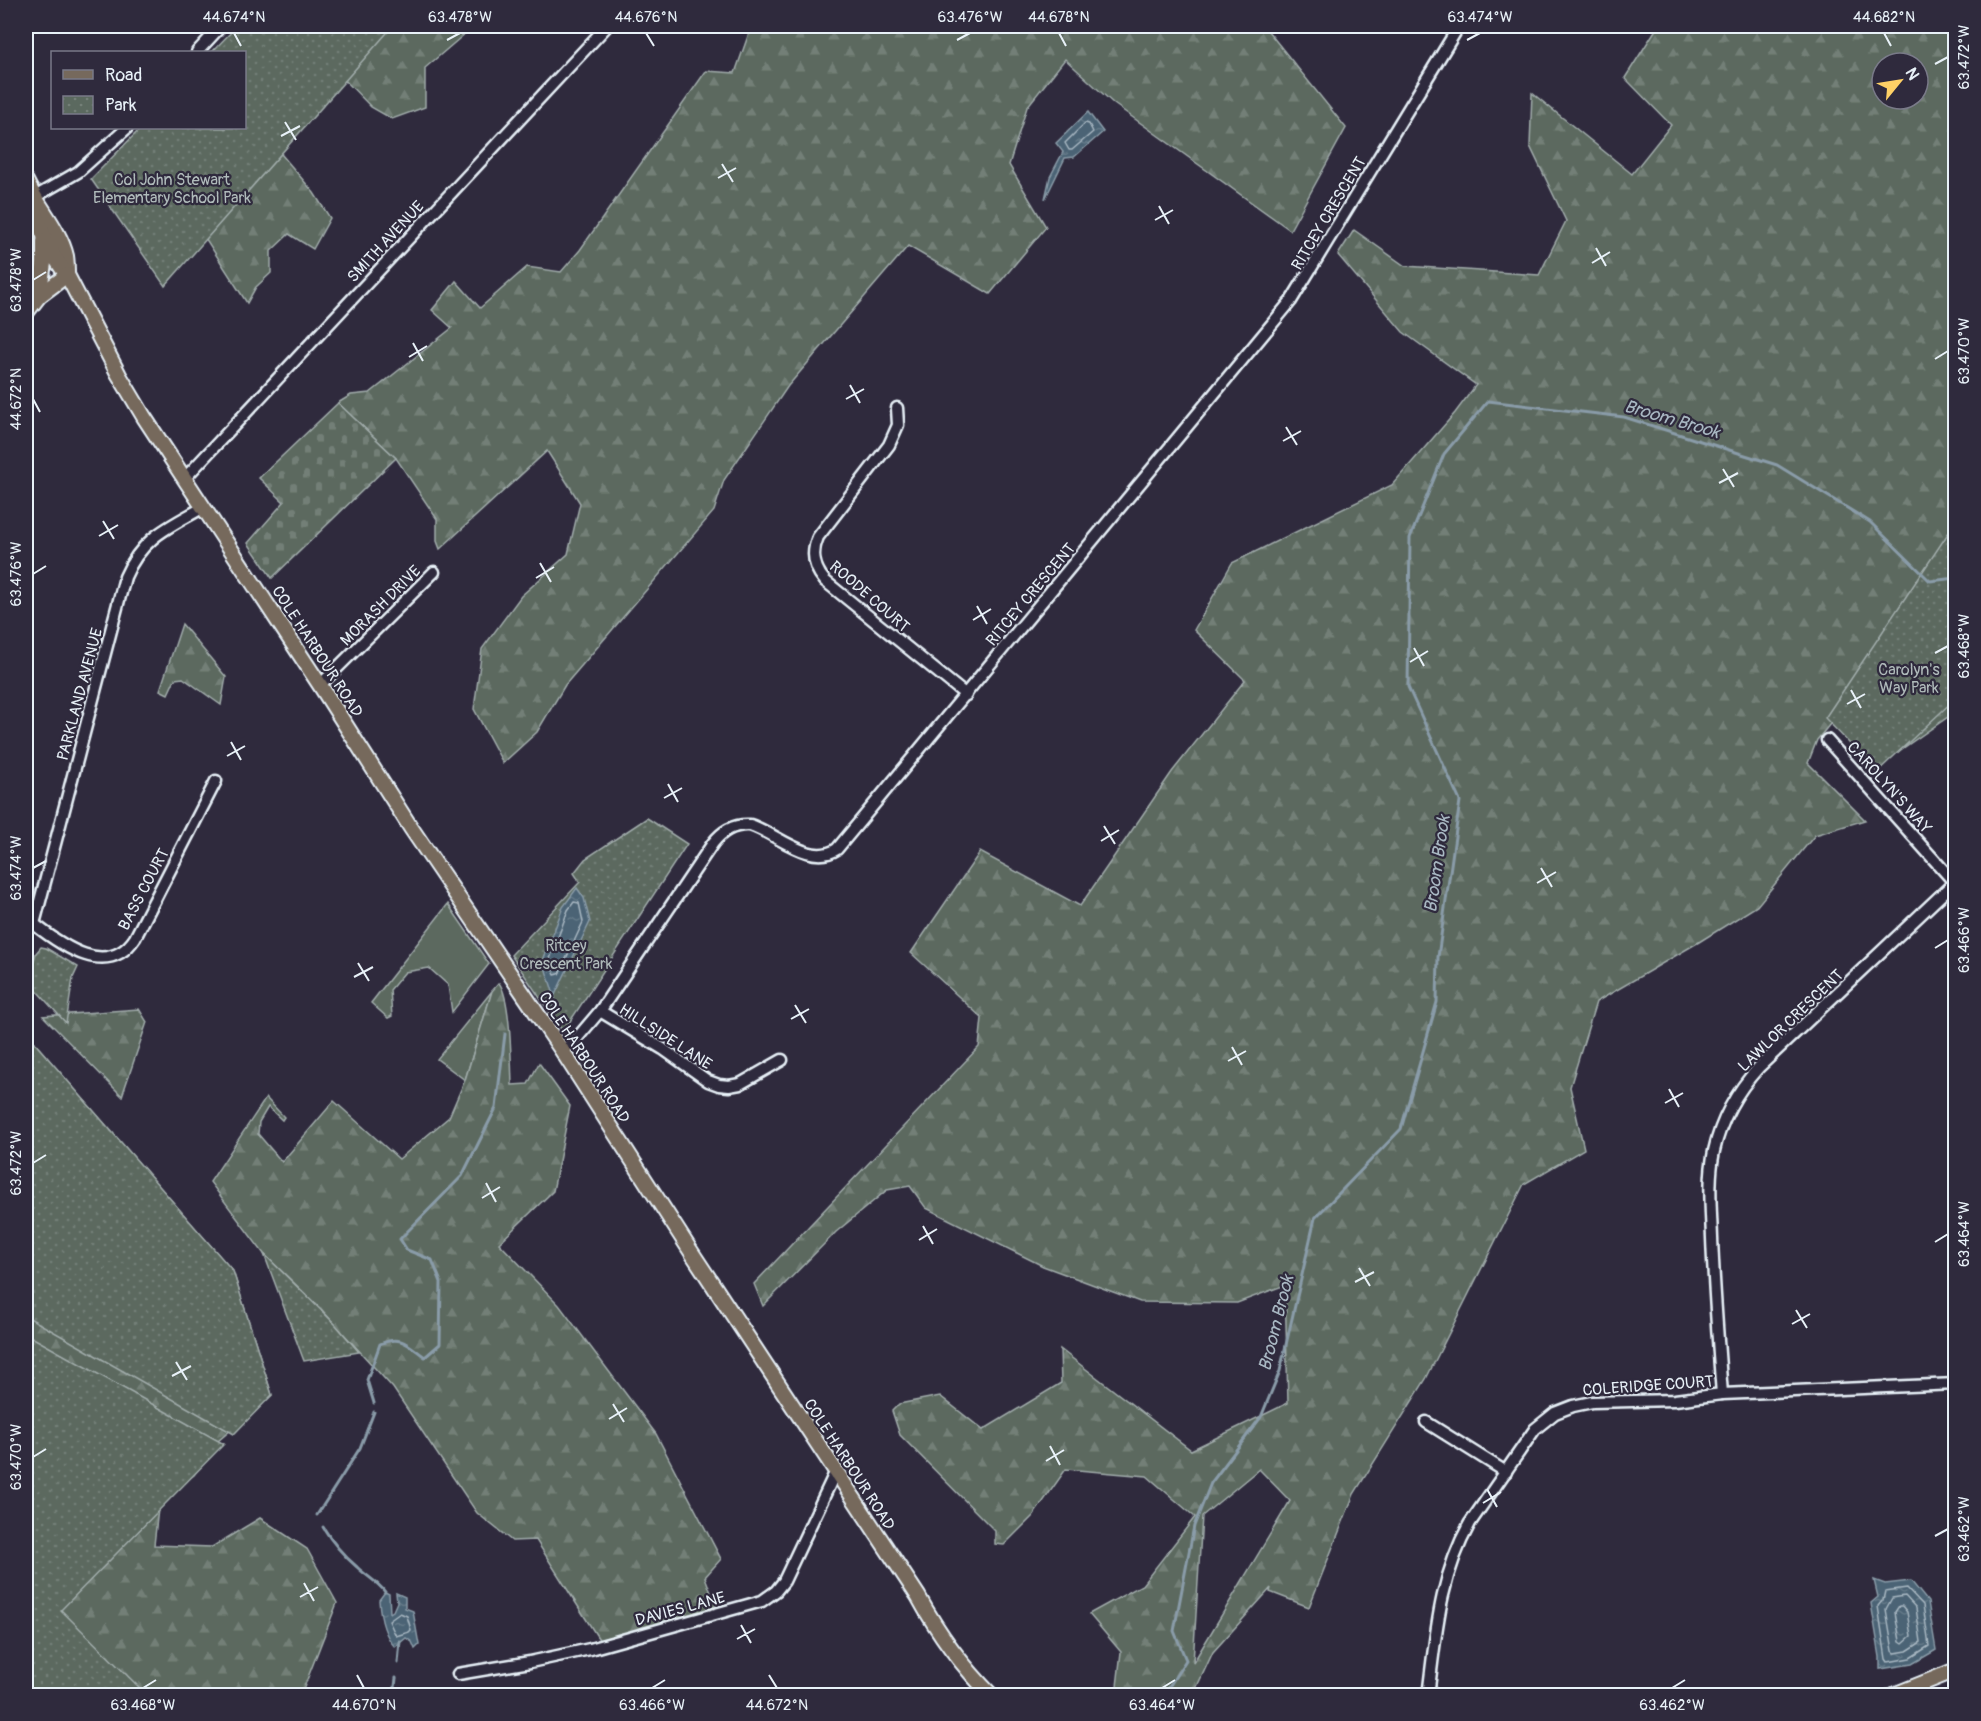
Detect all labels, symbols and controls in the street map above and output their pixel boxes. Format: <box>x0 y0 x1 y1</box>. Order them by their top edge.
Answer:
text: 44.674°N <box>203 8 265 27</box>
text: 63.478°W <box>428 8 492 27</box>
text: 44.676°N <box>615 8 677 27</box>
text: 63.476°W <box>937 8 1003 27</box>
text: 44.678°N <box>1028 8 1090 27</box>
text: 63.474°W <box>1447 8 1513 27</box>
text: 44.682°N <box>1853 8 1915 27</box>
text: 63.472°W <box>1955 24 1974 89</box>
legend <box>51 51 246 129</box>
north arrow <box>1870 51 1930 111</box>
text: Road <box>105 64 142 87</box>
text: N <box>1901 64 1924 84</box>
text: Park <box>105 94 137 117</box>
street label: RITCEY CRESCENT <box>1287 153 1371 274</box>
park label: Col John Stewart Elementary School Park <box>93 170 251 208</box>
street label: SMITH AVENUE <box>343 197 429 287</box>
text: 63.478°W <box>7 248 26 312</box>
text: 63.470°W <box>1955 317 1974 384</box>
text: 44.672°N <box>7 368 26 430</box>
water label: Broom Brook <box>1622 395 1724 444</box>
street label: RITCEY CRESCENT <box>982 539 1080 650</box>
text: 63.476°W <box>7 541 26 607</box>
street label: ROODE COURT <box>825 557 914 637</box>
street label: MORASH DRIVE <box>336 561 425 650</box>
street label: COLE HARBOUR ROAD <box>267 582 367 721</box>
text: 63.468°W <box>1955 613 1974 678</box>
street label: PARKLAND AVENUE <box>53 626 107 763</box>
park label: Carolyn's Way Park <box>1878 660 1940 698</box>
street label: CAROLYN'S WAY <box>1843 737 1936 838</box>
water label: Broom Brook <box>1419 812 1456 914</box>
text: 63.474°W <box>7 835 26 901</box>
street label: BASS COURT <box>114 845 174 934</box>
text: 63.466°W <box>1955 907 1974 973</box>
park label: Ritcey Crescent Park <box>520 936 613 974</box>
street label: LAWLOR CRESCENT <box>1734 965 1848 1076</box>
street label: COLE HARBOUR ROAD <box>534 988 634 1127</box>
street label: HILLSIDE LANE <box>615 999 716 1074</box>
text: 63.472°W <box>7 1130 26 1195</box>
text: 63.464°W <box>1955 1201 1974 1267</box>
water label: Broom Brook <box>1253 1271 1300 1373</box>
street label: COLERIDGE COURT <box>1582 1371 1714 1401</box>
street label: COLE HARBOUR ROAD <box>799 1395 899 1534</box>
text: 63.470°W <box>7 1423 26 1490</box>
text: 63.462°W <box>1955 1496 1974 1562</box>
street label: DAVIES LANE <box>633 1587 727 1631</box>
text: 63.468°W <box>111 1696 176 1715</box>
text: 44.670°N <box>332 1696 396 1715</box>
text: 63.466°W <box>619 1696 685 1715</box>
text: 44.672°N <box>746 1696 808 1715</box>
text: 63.464°W <box>1129 1696 1195 1715</box>
text: 63.462°W <box>1639 1696 1705 1715</box>

